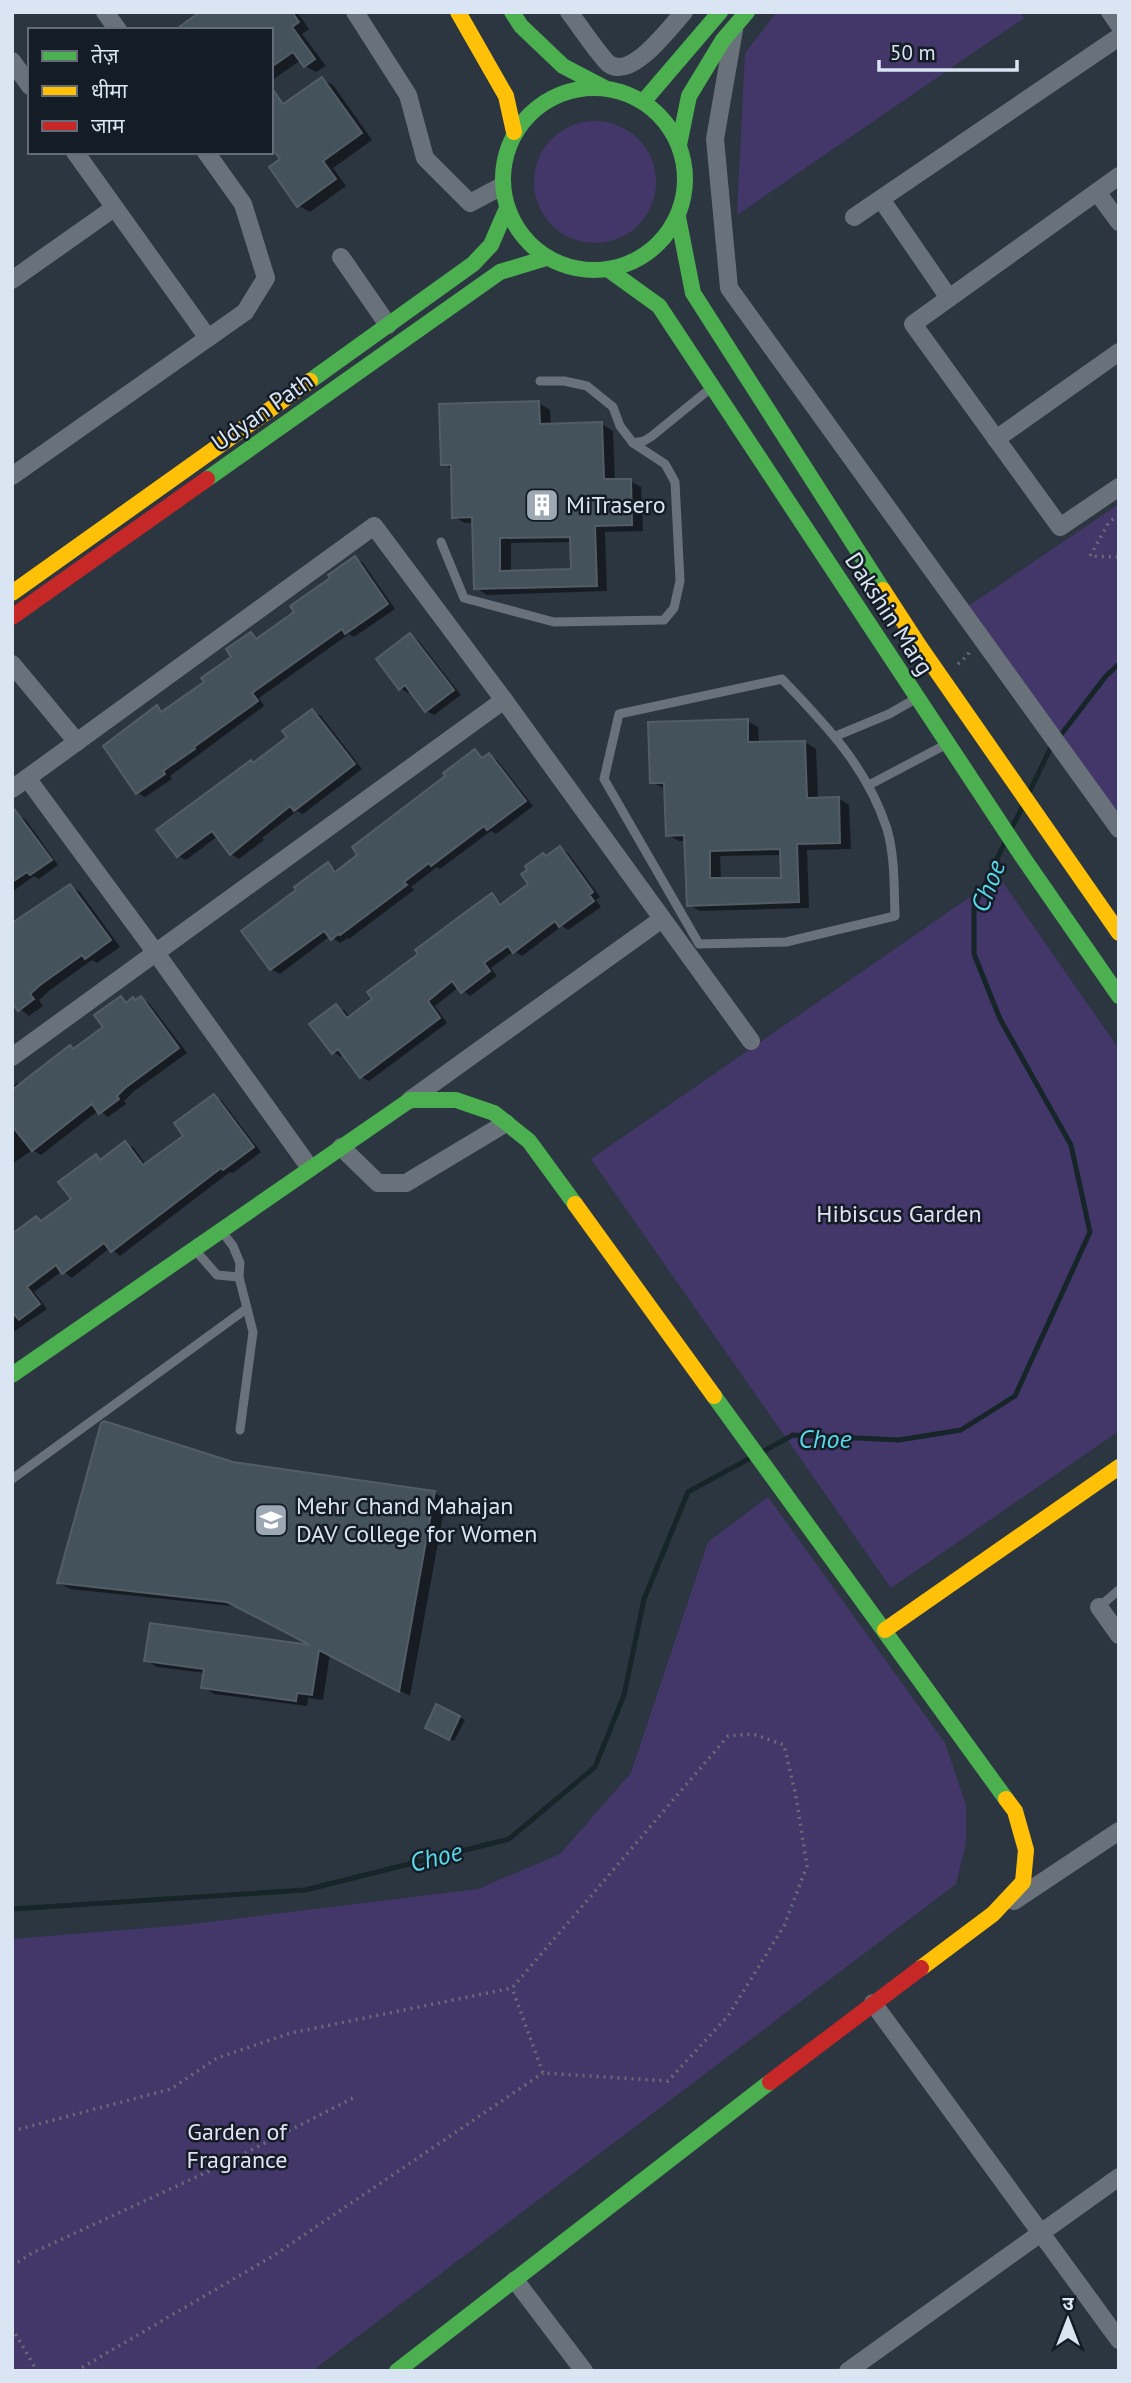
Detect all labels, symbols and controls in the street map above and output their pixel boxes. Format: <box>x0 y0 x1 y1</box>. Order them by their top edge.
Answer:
legend <box>28 28 273 154</box>
scale bar <box>879 28 1017 72</box>
text: 50 m <box>890 39 936 66</box>
text: तेज़ <box>91 42 119 69</box>
text: धीमा <box>91 77 128 104</box>
text: जाम <box>91 112 125 139</box>
street label: Udyan Path <box>205 365 318 458</box>
building icon: MiTrasero <box>523 486 561 524</box>
place label: MiTrasero <box>566 489 666 520</box>
street label: Dakshin Marg <box>838 546 941 681</box>
water label: Choe <box>963 855 1012 916</box>
park label: Hibiscus Garden <box>816 1198 982 1229</box>
water label: Choe <box>799 1422 851 1455</box>
place label: Mehr Chand Mahajan DAV College for Women <box>296 1490 537 1549</box>
school or university icon: Mehr Chand Mahajan DAV College for Women <box>252 1501 290 1539</box>
water label: Choe <box>406 1834 466 1879</box>
park label: Garden of Fragrance <box>186 2116 288 2175</box>
north arrow <box>1033 2285 1103 2355</box>
text: उ <box>1062 2291 1074 2315</box>

